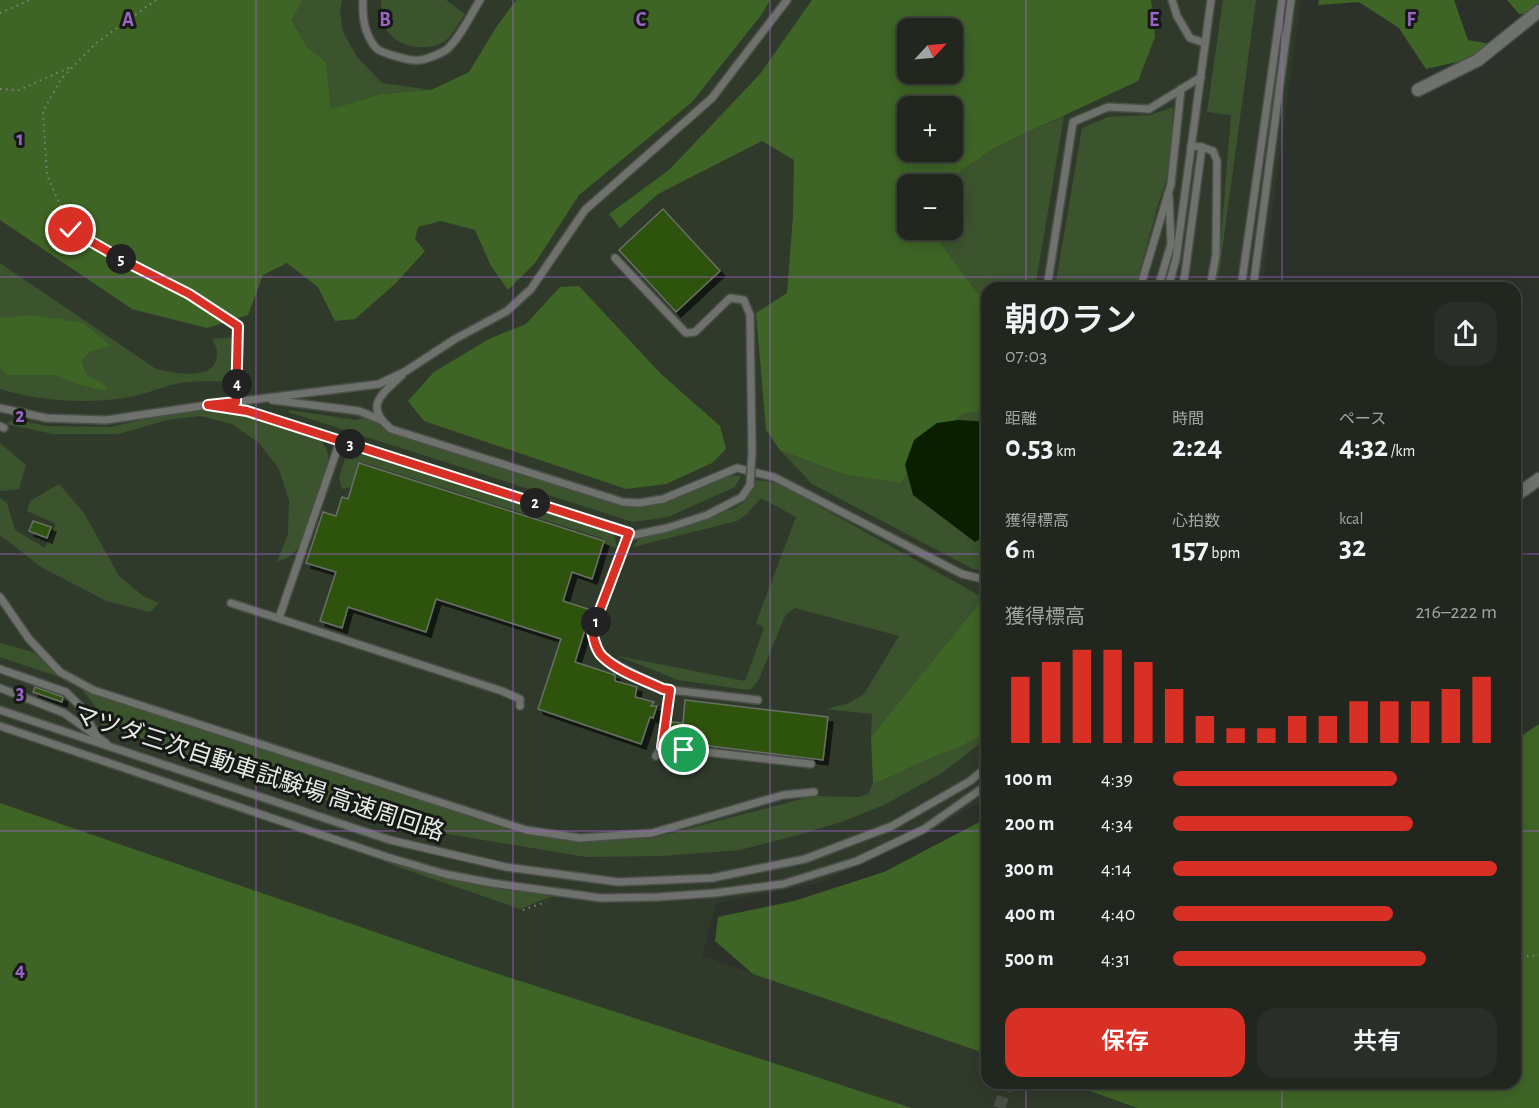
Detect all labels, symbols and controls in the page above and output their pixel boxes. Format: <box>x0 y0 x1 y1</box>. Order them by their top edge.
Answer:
text: A <box>122 10 134 30</box>
text: B <box>379 10 391 30</box>
text: C <box>636 10 647 30</box>
text: E <box>1149 10 1159 30</box>
text: F <box>1406 10 1416 30</box>
north arrow <box>897 18 963 84</box>
map controls <box>897 18 963 240</box>
button: + <box>897 96 963 162</box>
text: 1 <box>16 129 24 149</box>
button: − <box>897 174 963 240</box>
pin <box>45 204 96 255</box>
icon: check <box>54 213 87 246</box>
pin: 5 <box>106 244 136 274</box>
text: 5 <box>118 251 124 267</box>
button: share <box>1434 302 1497 365</box>
text: 朝のラン <box>1005 305 1137 338</box>
text: 07:03 <box>1005 346 1047 366</box>
pin: 4 <box>222 369 252 399</box>
text: 4 <box>233 376 241 392</box>
text: 2 <box>15 406 25 426</box>
text: 距離 <box>1005 411 1037 427</box>
text: 時間 <box>1172 411 1204 427</box>
text: ペース <box>1339 411 1386 427</box>
pin: 3 <box>335 429 365 459</box>
text: 0.53 <box>1005 432 1053 462</box>
text: 2:24 <box>1172 432 1222 462</box>
text: 4:32 <box>1339 432 1388 462</box>
text: 3 <box>347 436 353 452</box>
text: km <box>1053 443 1076 459</box>
text: /km <box>1388 443 1415 459</box>
pin: 2 <box>520 488 550 518</box>
text: 2 <box>531 495 539 511</box>
text: kcal <box>1339 511 1363 527</box>
text: 獲得標高 <box>1005 513 1069 529</box>
text: 心拍数 <box>1172 513 1220 529</box>
text: 32 <box>1339 532 1366 562</box>
text: 6 <box>1005 534 1020 564</box>
text: 157 <box>1172 534 1209 564</box>
text: m <box>1020 545 1035 561</box>
text: bpm <box>1209 545 1240 561</box>
text: 216–222 m <box>1416 602 1497 622</box>
pin: 1 <box>581 607 611 637</box>
text: 獲得標高 <box>1005 607 1085 627</box>
text: 1 <box>593 614 599 630</box>
text: 3 <box>16 683 24 703</box>
street label: マツダ三次自動車試験場 高速周回路 <box>70 701 448 845</box>
pin <box>658 724 709 775</box>
icon: arrive <box>667 733 700 766</box>
text: 100 m <box>1005 769 1052 789</box>
text: 4:39 <box>1101 769 1133 789</box>
text: 200 m <box>1005 814 1054 834</box>
text: 4:34 <box>1101 814 1133 834</box>
text: 300 m <box>1005 859 1054 879</box>
text: 4:14 <box>1101 859 1132 879</box>
text: 400 m <box>1005 904 1055 924</box>
text: 4:40 <box>1101 904 1135 924</box>
text: 500 m <box>1005 949 1054 969</box>
text: 4:31 <box>1101 949 1130 969</box>
text: 4 <box>15 960 25 980</box>
button: 保存 <box>1005 1008 1245 1077</box>
button: 共有 <box>1257 1008 1497 1077</box>

